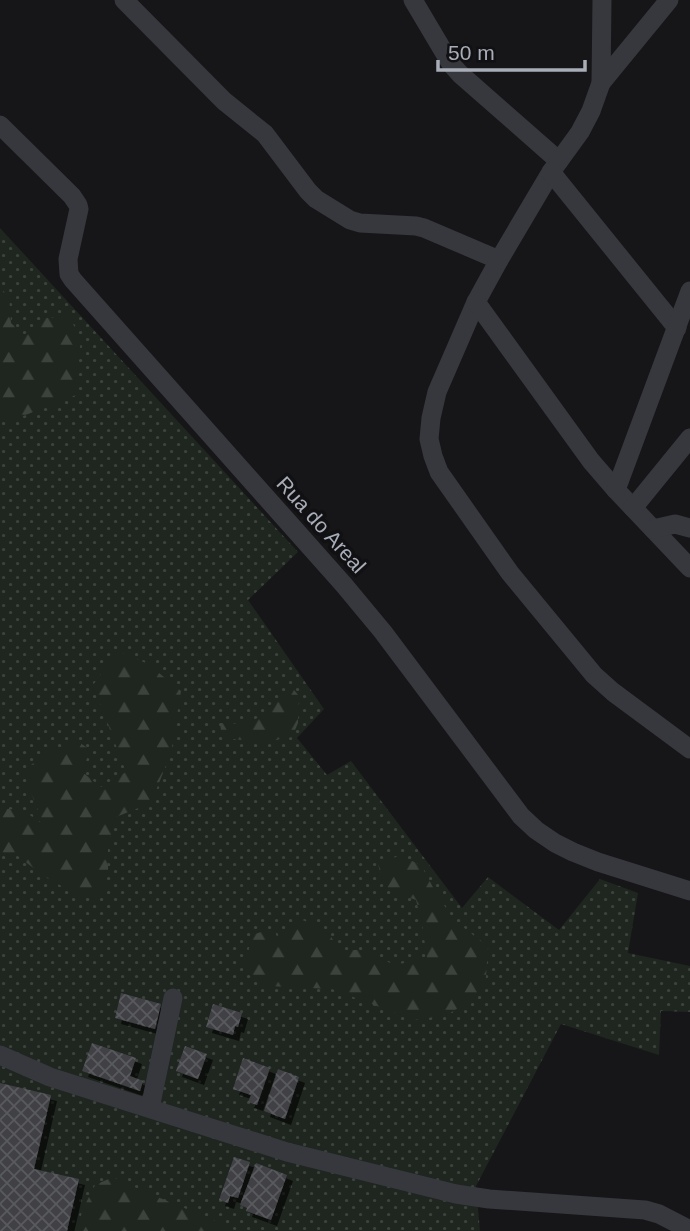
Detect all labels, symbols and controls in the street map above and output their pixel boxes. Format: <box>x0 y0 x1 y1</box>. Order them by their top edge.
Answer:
scale bar <box>438 28 585 72</box>
text: 50 m <box>448 41 495 64</box>
street label: Rua do Areal <box>272 472 371 577</box>

